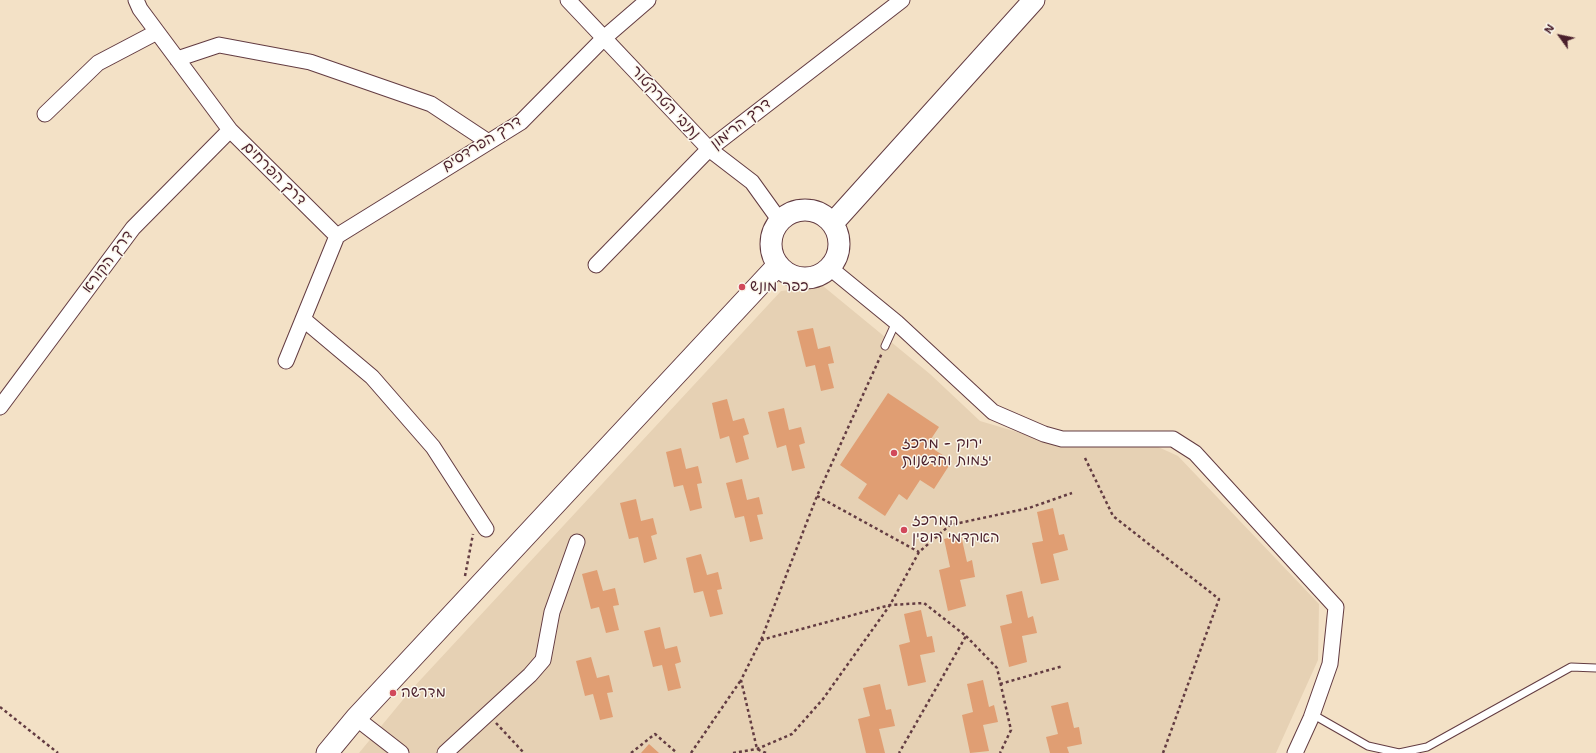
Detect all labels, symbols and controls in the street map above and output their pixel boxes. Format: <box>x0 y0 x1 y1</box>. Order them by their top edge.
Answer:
north arrow <box>1540 16 1580 56</box>
text: N <box>1541 21 1558 37</box>
street label: נתיבי הטרקטור <box>626 63 704 143</box>
street label: דרך הרימון <box>707 95 775 153</box>
street label: דרך הפרדסים <box>439 112 525 176</box>
street label: דרך הפרחים <box>238 138 310 210</box>
street label: דרך הקורא <box>79 227 137 297</box>
place label: כפר מונש <box>750 278 808 296</box>
marker: כפר מונש <box>737 282 747 292</box>
place label: ירוק - מרכז יזמות וחדשנות <box>902 435 992 470</box>
marker: ירוק - מרכז יזמות וחדשנות <box>889 448 899 458</box>
place label: המרכז האקדמי רופין <box>912 512 1000 547</box>
marker: המרכז האקדמי רופין <box>899 525 909 535</box>
place label: מדרשה <box>401 684 446 702</box>
marker: מדרשה <box>388 688 398 698</box>

